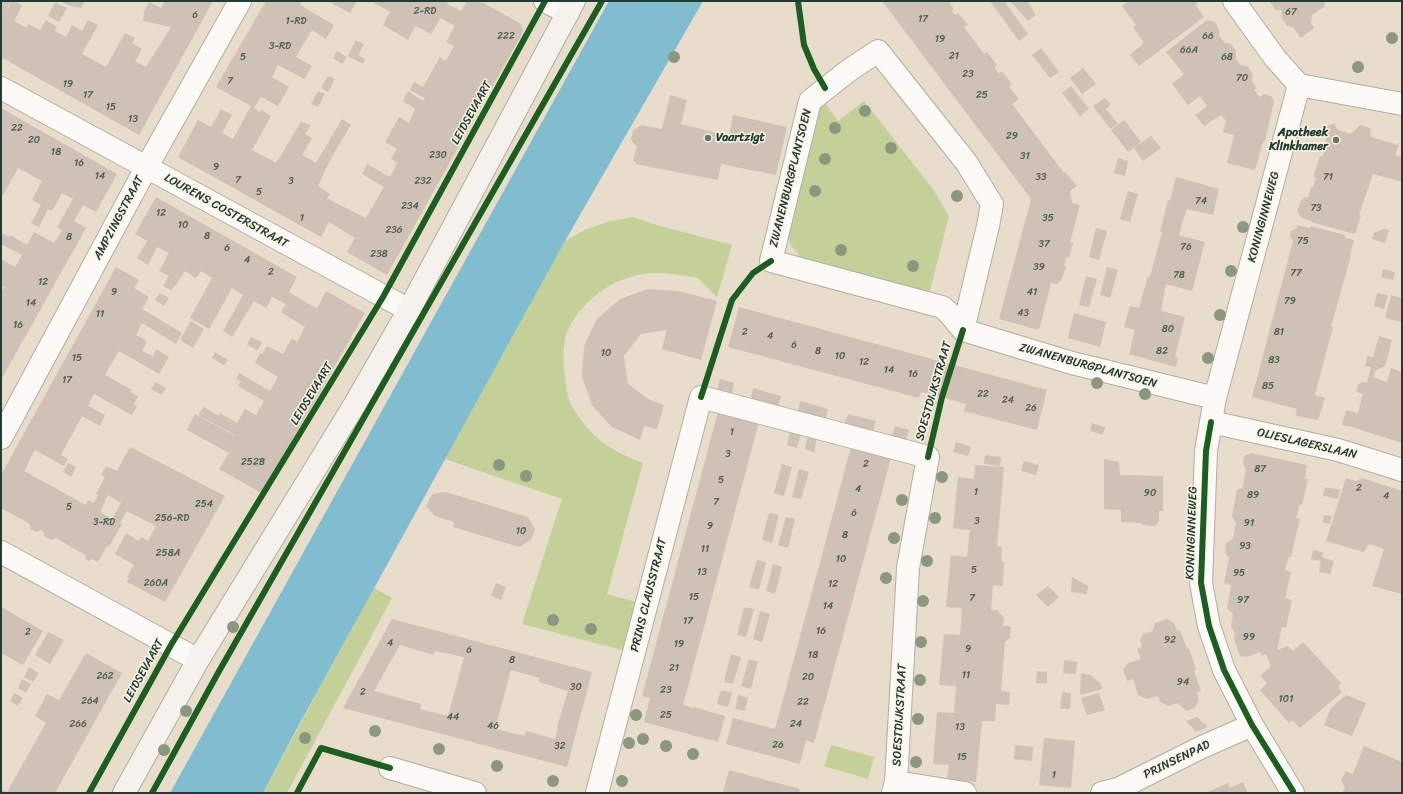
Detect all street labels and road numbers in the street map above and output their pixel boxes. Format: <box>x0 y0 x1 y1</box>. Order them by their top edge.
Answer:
street label: LEIDSEVAART <box>449 79 495 147</box>
street label: ZWANENBURGPLANTSOEN <box>767 107 815 249</box>
street label: KONINGINNEWEG <box>1245 170 1283 264</box>
street label: LOURENS COSTERSTRAAT <box>161 171 291 251</box>
street label: AMPZINGSTRAAT <box>91 174 147 262</box>
street label: SOESTDIJKSTRAAT <box>913 340 955 442</box>
street label: ZWANENBURGPLANTSOEN <box>1018 341 1158 391</box>
street label: LEIDSEVAART <box>288 360 336 428</box>
street label: OLIESLAGERSLAAN <box>1256 425 1358 463</box>
street label: KONINGINNEWEG <box>1183 486 1201 580</box>
street label: PRINS CLAUSSTRAAT <box>628 537 670 653</box>
street label: LEIDSEVAART <box>121 637 167 705</box>
street label: SOESTDIJKSTRAAT <box>890 663 910 767</box>
street label: PRINSENPAD <box>1141 738 1213 782</box>

